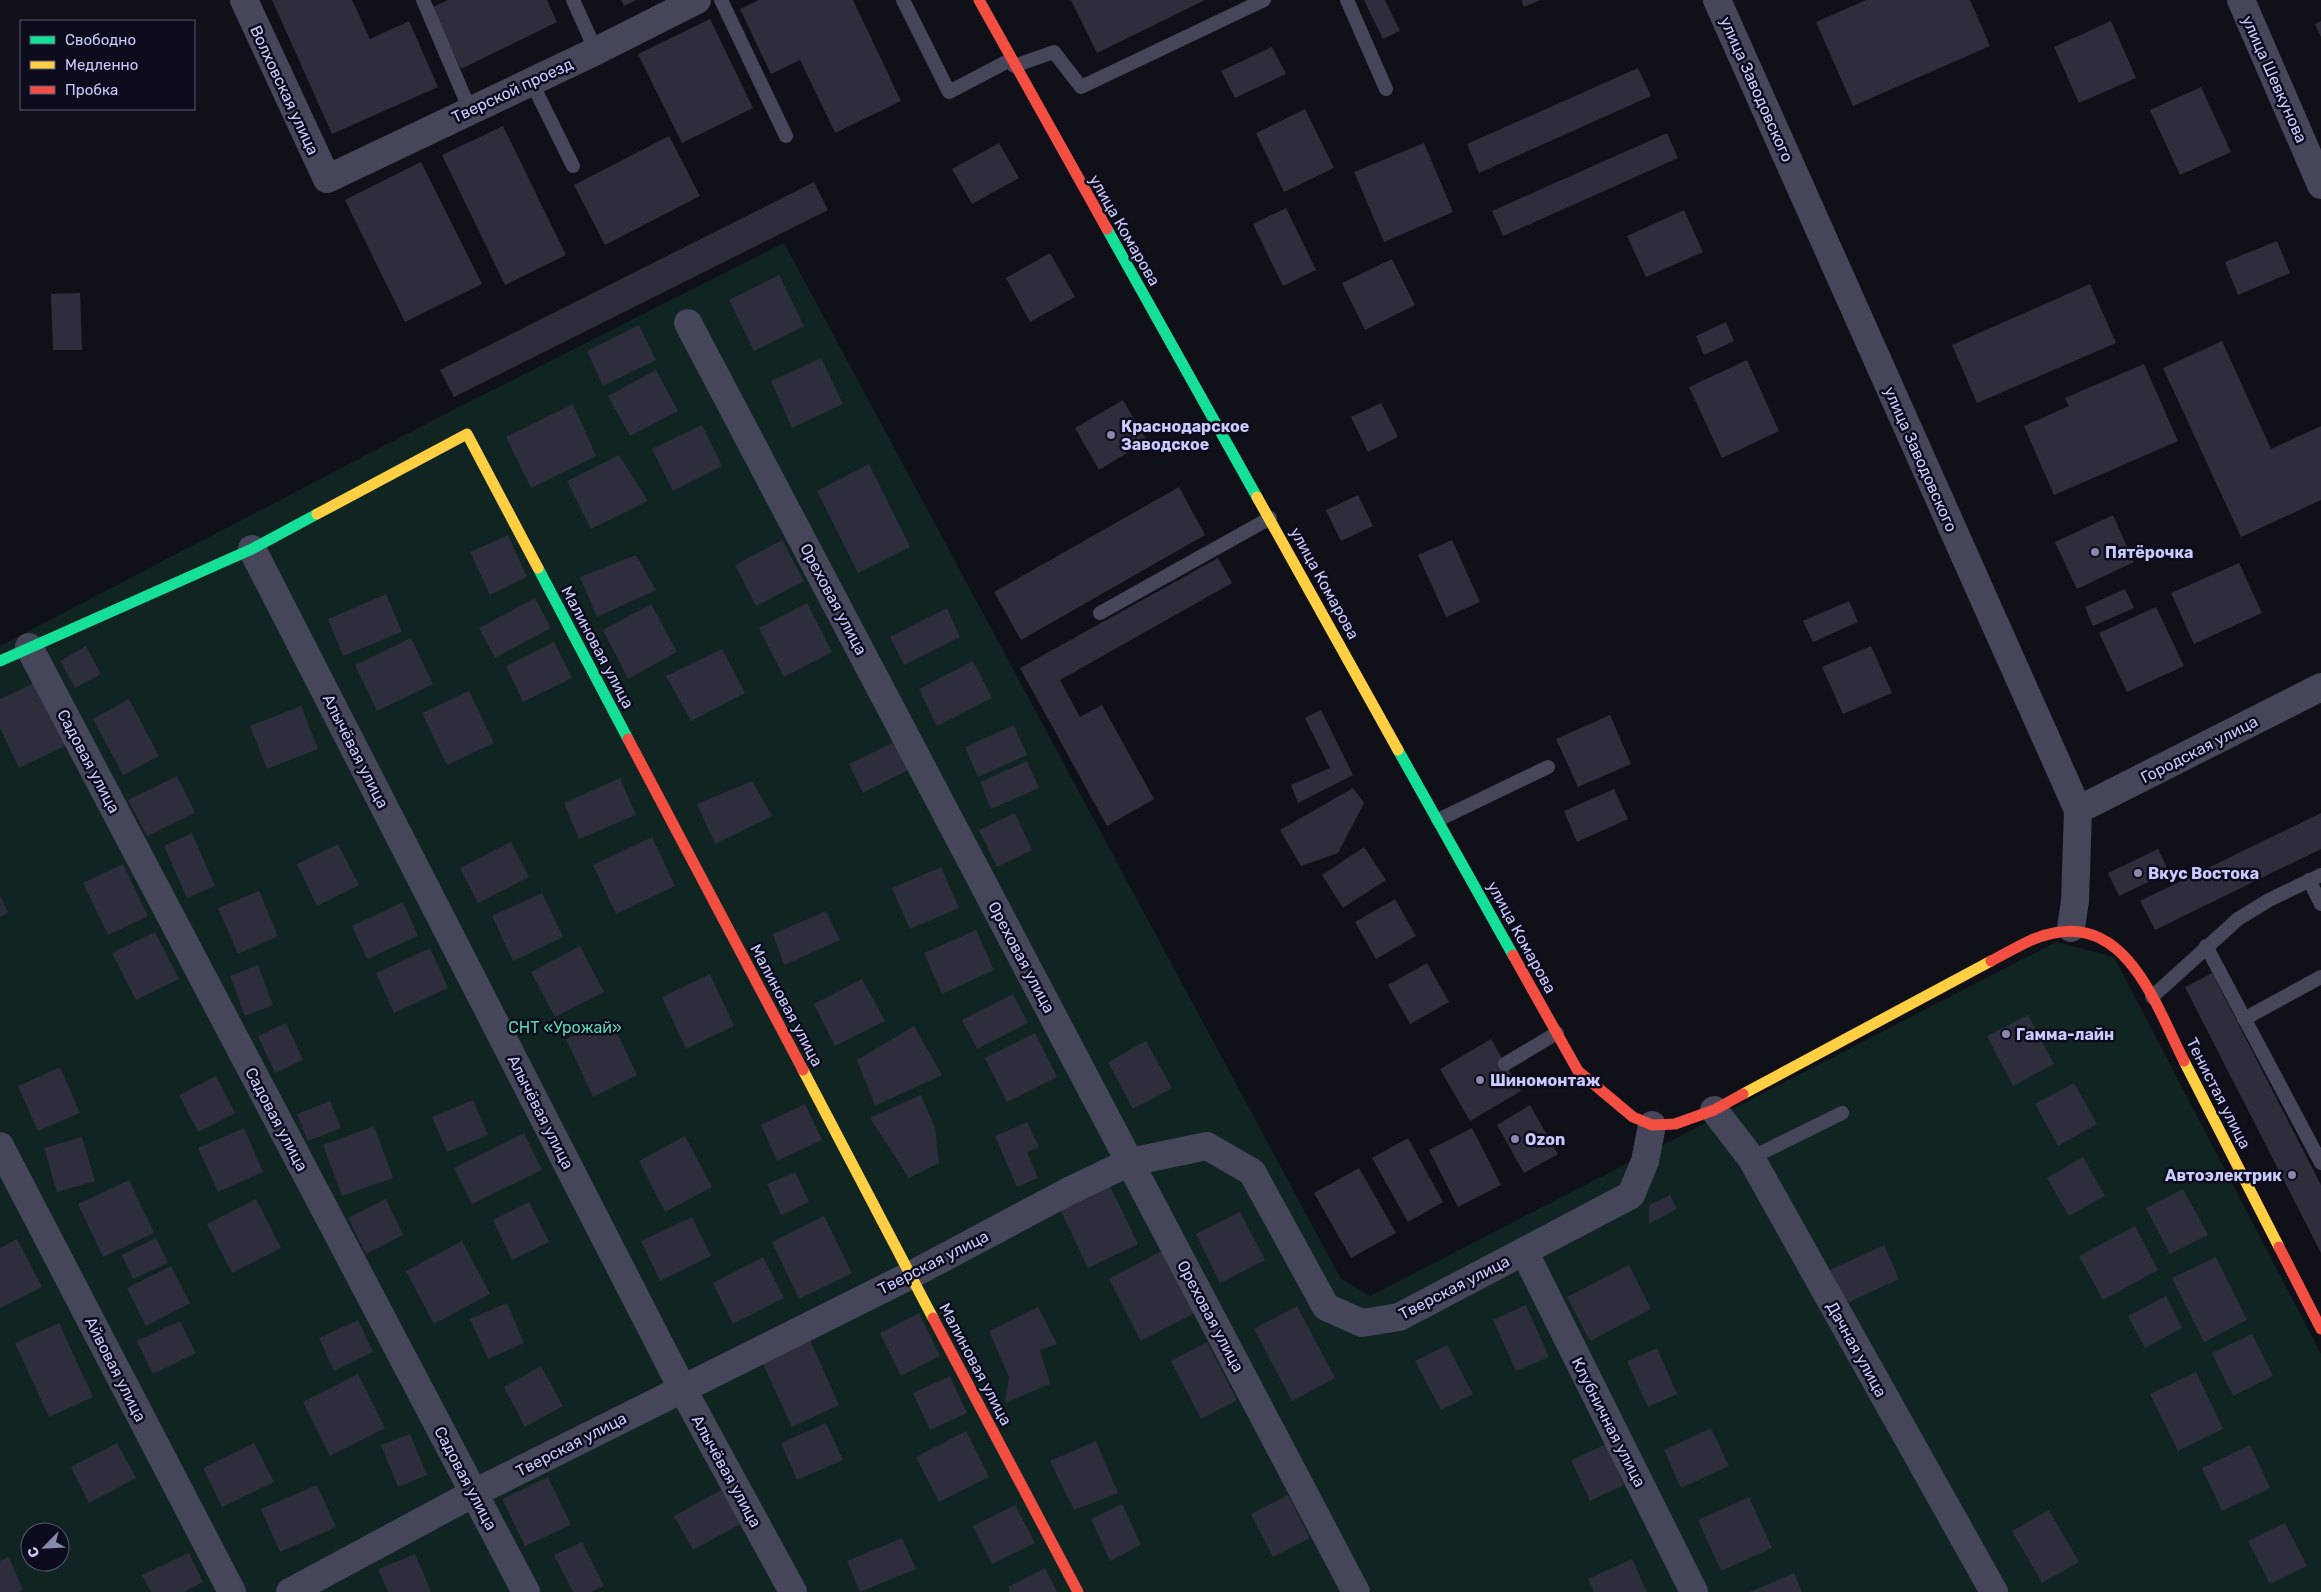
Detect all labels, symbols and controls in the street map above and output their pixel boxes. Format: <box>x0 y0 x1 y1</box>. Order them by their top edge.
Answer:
street label: улица Шевкунова <box>2238 13 2311 146</box>
street label: улица Заводовского <box>1716 14 1797 165</box>
legend <box>20 20 195 110</box>
street label: Волховская улица <box>246 22 323 158</box>
text: Свободно <box>65 31 136 49</box>
street label: Тверской проезд <box>449 54 576 127</box>
text: Медленно <box>65 56 138 74</box>
text: Пробка <box>65 81 118 99</box>
street label: улица Комарова <box>1085 171 1164 289</box>
street label: улица Заводовского <box>1880 384 1961 535</box>
place label: Краснодарское Заводское <box>1121 417 1249 454</box>
marker: Краснодарское Заводское <box>1105 429 1117 441</box>
street label: улица Комарова <box>1286 524 1363 643</box>
street label: Ореховая улица <box>796 540 871 658</box>
place label: Пятёрочка <box>2105 543 2194 562</box>
marker: Пятёрочка <box>2089 546 2101 558</box>
street label: Малиновая улица <box>557 583 638 712</box>
street label: Алычёвая улица <box>319 691 393 811</box>
street label: Садовая улица <box>53 706 124 816</box>
street label: Городская улица <box>2138 712 2261 787</box>
place label: Вкус Востока <box>2148 864 2259 883</box>
marker: Вкус Востока <box>2132 867 2144 879</box>
street label: улица Комарова <box>1483 878 1560 997</box>
street label: Ореховая улица <box>984 898 1059 1016</box>
street label: Малиновая улица <box>746 941 827 1070</box>
park label: СНТ «Урожай» <box>508 1018 622 1037</box>
place label: Гамма-лайн <box>2016 1025 2114 1044</box>
marker: Гамма-лайн <box>2000 1028 2012 1040</box>
street label: Тенистая улица <box>2182 1034 2255 1152</box>
street label: Алычёвая улица <box>504 1052 578 1172</box>
street label: Садовая улица <box>241 1064 312 1174</box>
place label: Шиномонтаж <box>1490 1071 1601 1090</box>
marker: Шиномонтаж <box>1474 1074 1486 1086</box>
place label: Ozon <box>1525 1130 1565 1149</box>
marker: Ozon <box>1509 1133 1521 1145</box>
place label: Автоэлектрик <box>2165 1166 2282 1185</box>
marker: Автоэлектрик <box>2286 1169 2298 1181</box>
street label: Тверская улица <box>875 1226 992 1299</box>
street label: Тверская улица <box>1396 1251 1513 1324</box>
street label: Ореховая улица <box>1173 1257 1248 1375</box>
street label: Дачная улица <box>1823 1298 1891 1400</box>
street label: Малиновая улица <box>935 1300 1016 1429</box>
street label: Айвовая улица <box>81 1314 150 1425</box>
street label: Клубничная улица <box>1568 1354 1650 1490</box>
street label: Тверская улица <box>513 1408 630 1481</box>
street label: Алычёвая улица <box>688 1412 765 1531</box>
street label: Садовая улица <box>430 1423 501 1533</box>
north arrow <box>20 1522 70 1572</box>
text: С <box>24 1544 43 1560</box>

